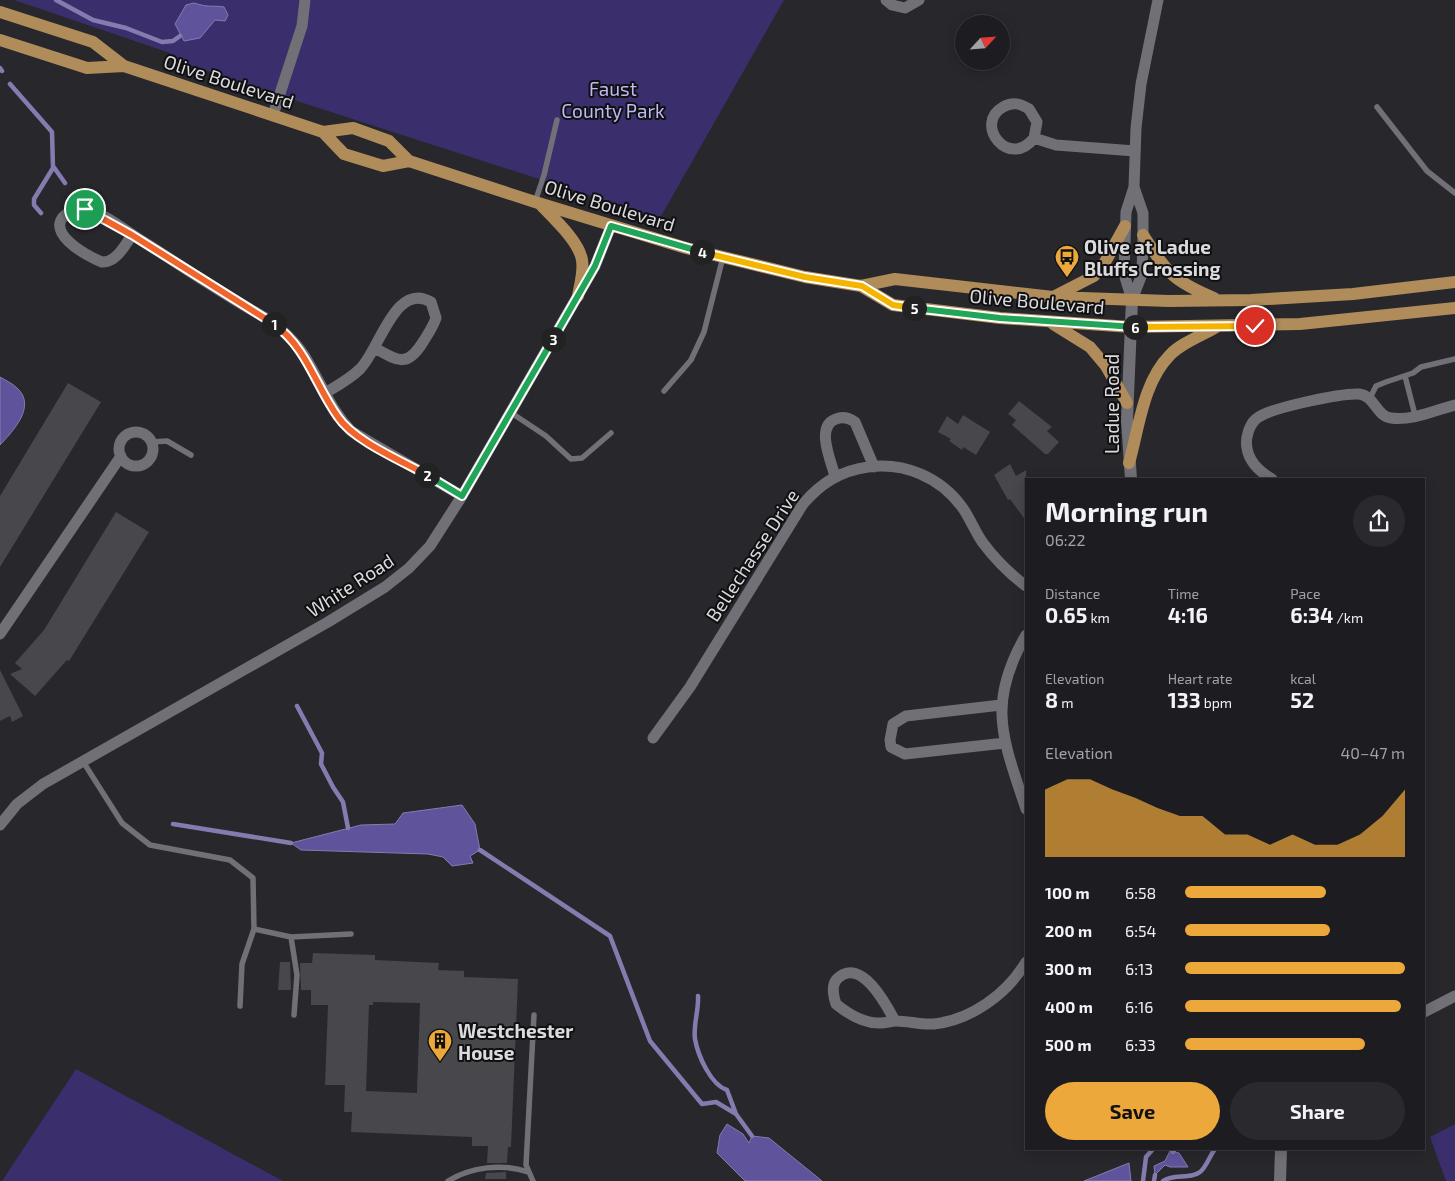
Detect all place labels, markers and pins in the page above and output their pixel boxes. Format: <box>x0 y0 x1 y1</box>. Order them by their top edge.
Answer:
pin <box>64 188 106 230</box>
place label: Olive at Ladue Bluffs Crossing <box>1084 235 1220 280</box>
pin: 4 <box>690 240 714 264</box>
bus stop icon: Olive at Ladue Bluffs Crossing <box>1054 244 1080 278</box>
pin: 5 <box>902 296 926 320</box>
pin <box>1234 305 1276 347</box>
pin: 1 <box>262 312 286 336</box>
pin: 6 <box>1122 314 1148 340</box>
pin: 3 <box>540 326 566 352</box>
pin: 2 <box>414 462 440 488</box>
place label: Westchester House <box>458 1019 573 1064</box>
building icon: Westchester House <box>427 1028 453 1062</box>

